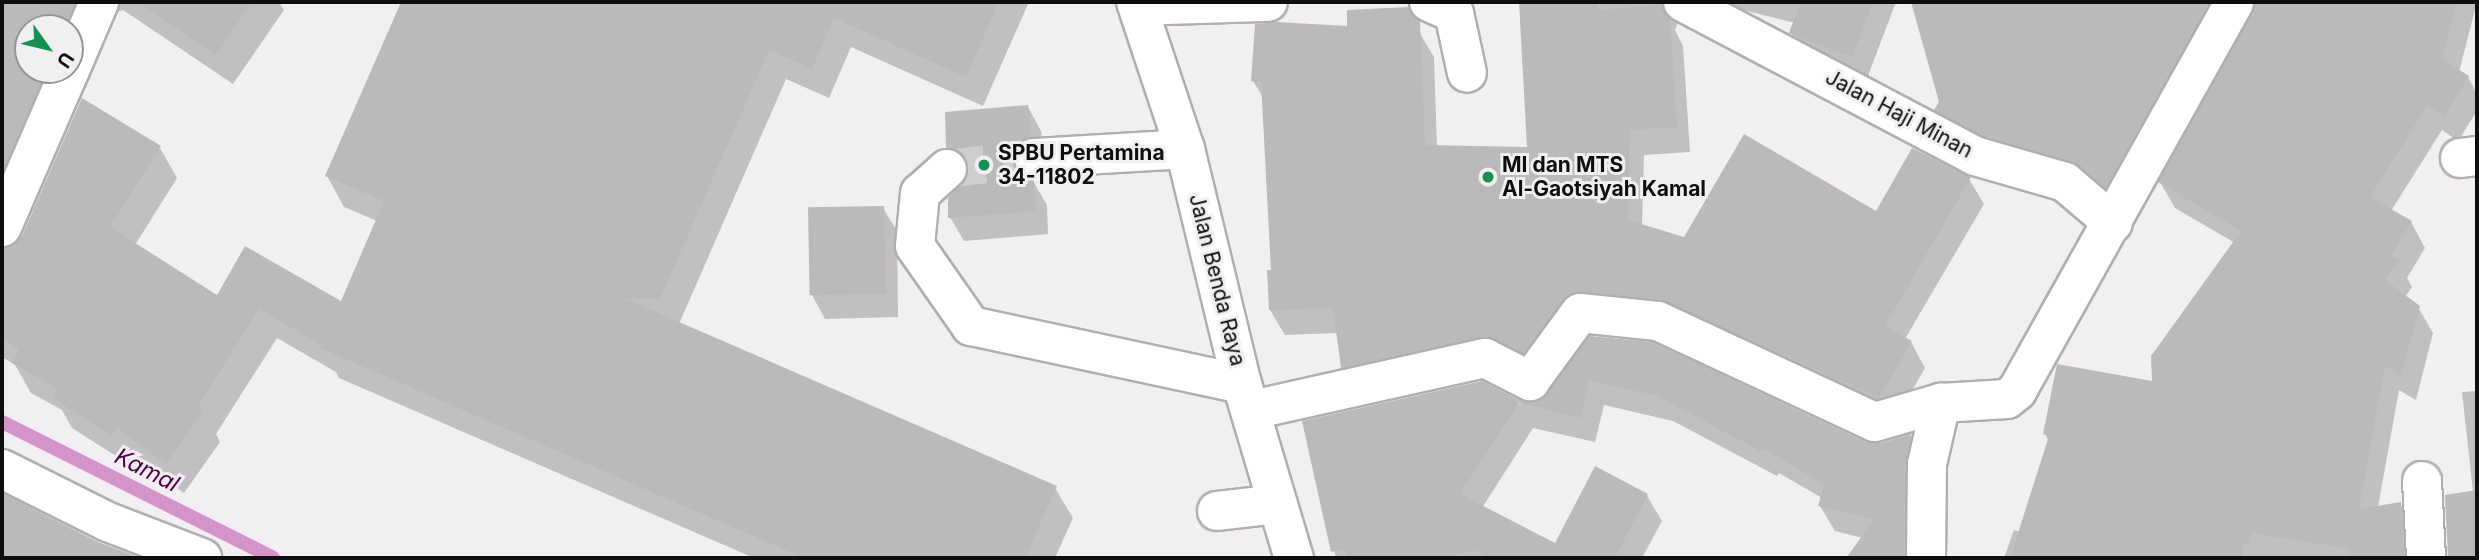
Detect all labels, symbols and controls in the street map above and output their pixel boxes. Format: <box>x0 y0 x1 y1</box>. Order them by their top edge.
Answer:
north arrow <box>14 14 84 84</box>
text: U <box>52 48 79 72</box>
street label: Jalan Haji Minan <box>1821 65 1977 163</box>
place label: SPBU Pertamina 34-11802 <box>998 140 1165 190</box>
place label: MI dan MTS Al-Gaotsiyah Kamal <box>1502 152 1706 202</box>
marker: SPBU Pertamina 34-11802 <box>976 157 992 173</box>
marker: MI dan MTS Al-Gaotsiyah Kamal <box>1480 169 1496 185</box>
street label: Jalan Benda Raya <box>1183 191 1251 369</box>
water label: Kamal <box>110 442 184 498</box>

